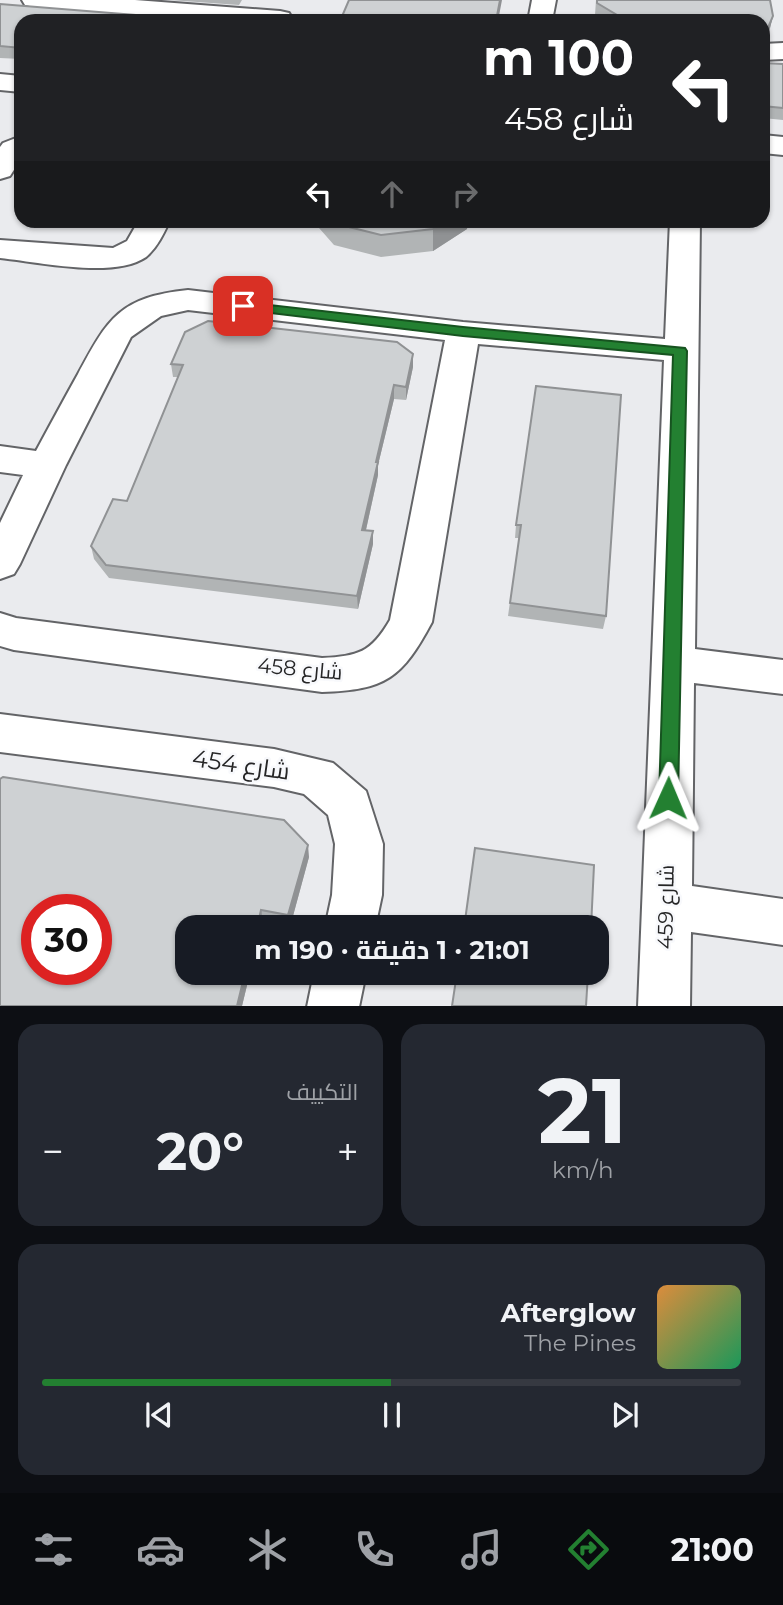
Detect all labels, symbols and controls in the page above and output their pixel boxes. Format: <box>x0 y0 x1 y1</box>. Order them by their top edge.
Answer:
text: 100 m <box>483 28 634 87</box>
icon: left <box>658 42 749 133</box>
text: شارع 458 <box>504 99 634 138</box>
icon: left <box>300 175 338 213</box>
icon: ahead <box>373 175 411 213</box>
icon: right <box>446 175 484 213</box>
pin <box>213 276 273 336</box>
icon: arrive <box>224 287 262 325</box>
street label: شارع 458 <box>256 652 344 687</box>
street label: شارع 454 <box>190 743 292 788</box>
position arrow <box>631 761 705 835</box>
street label: شارع 459 <box>652 864 681 950</box>
speed limit sign: 30 <box>21 894 112 985</box>
text: 21:01 · 1 دقيقة · 190 m <box>254 934 530 966</box>
text: 21 <box>538 1055 627 1166</box>
text: التكييف <box>286 1078 359 1106</box>
text: 20° <box>156 1120 244 1183</box>
text: − <box>42 1128 64 1175</box>
text: + <box>337 1128 358 1175</box>
text: km/h <box>552 1156 613 1184</box>
text: Afterglow <box>501 1297 636 1329</box>
text: The Pines <box>524 1329 636 1357</box>
icon: previous <box>140 1396 178 1434</box>
icon: pause <box>373 1396 411 1434</box>
icon: next <box>606 1396 644 1434</box>
icon: filters <box>29 1525 78 1574</box>
icon: car <box>136 1525 185 1574</box>
icon: climate <box>243 1525 292 1574</box>
icon: phone <box>350 1525 399 1574</box>
icon: music <box>457 1525 506 1574</box>
icon: directions <box>564 1525 613 1574</box>
text: 21:00 <box>671 1530 754 1569</box>

